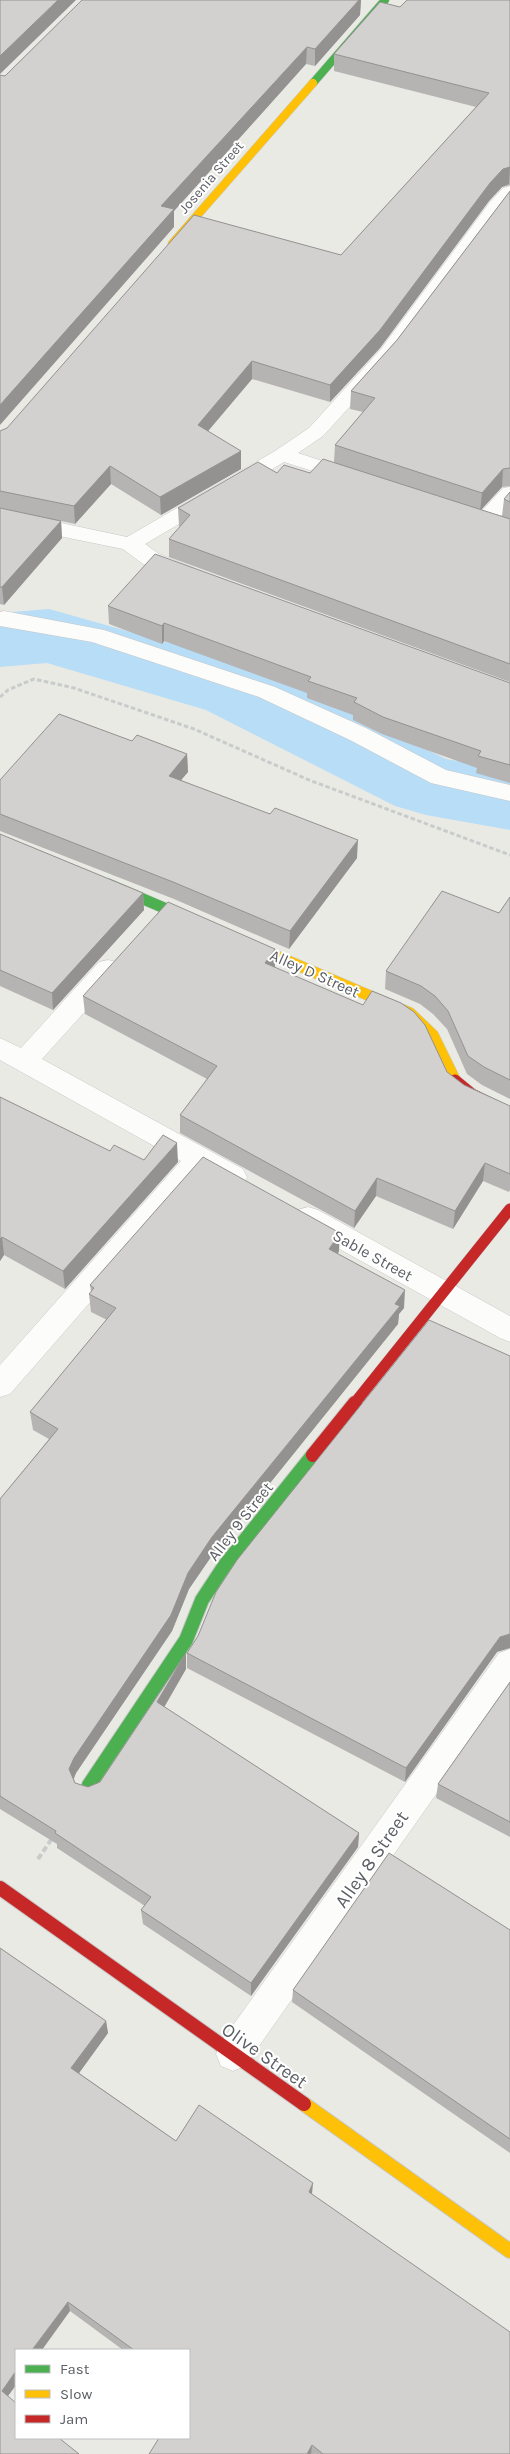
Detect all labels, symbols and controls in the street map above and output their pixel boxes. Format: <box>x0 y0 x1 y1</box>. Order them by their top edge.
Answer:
street label: Josenia Street <box>175 138 247 217</box>
street label: Alley D Street <box>267 945 362 1002</box>
street label: Sable Street <box>330 1226 416 1285</box>
street label: Alley 9 Street <box>204 1478 277 1564</box>
street label: Alley 8 Street <box>330 1807 413 1912</box>
street label: Olive Street <box>217 2018 311 2093</box>
legend <box>15 2349 190 2439</box>
text: Fast <box>60 2360 90 2378</box>
text: Slow <box>60 2385 92 2403</box>
text: Jam <box>60 2410 88 2428</box>

